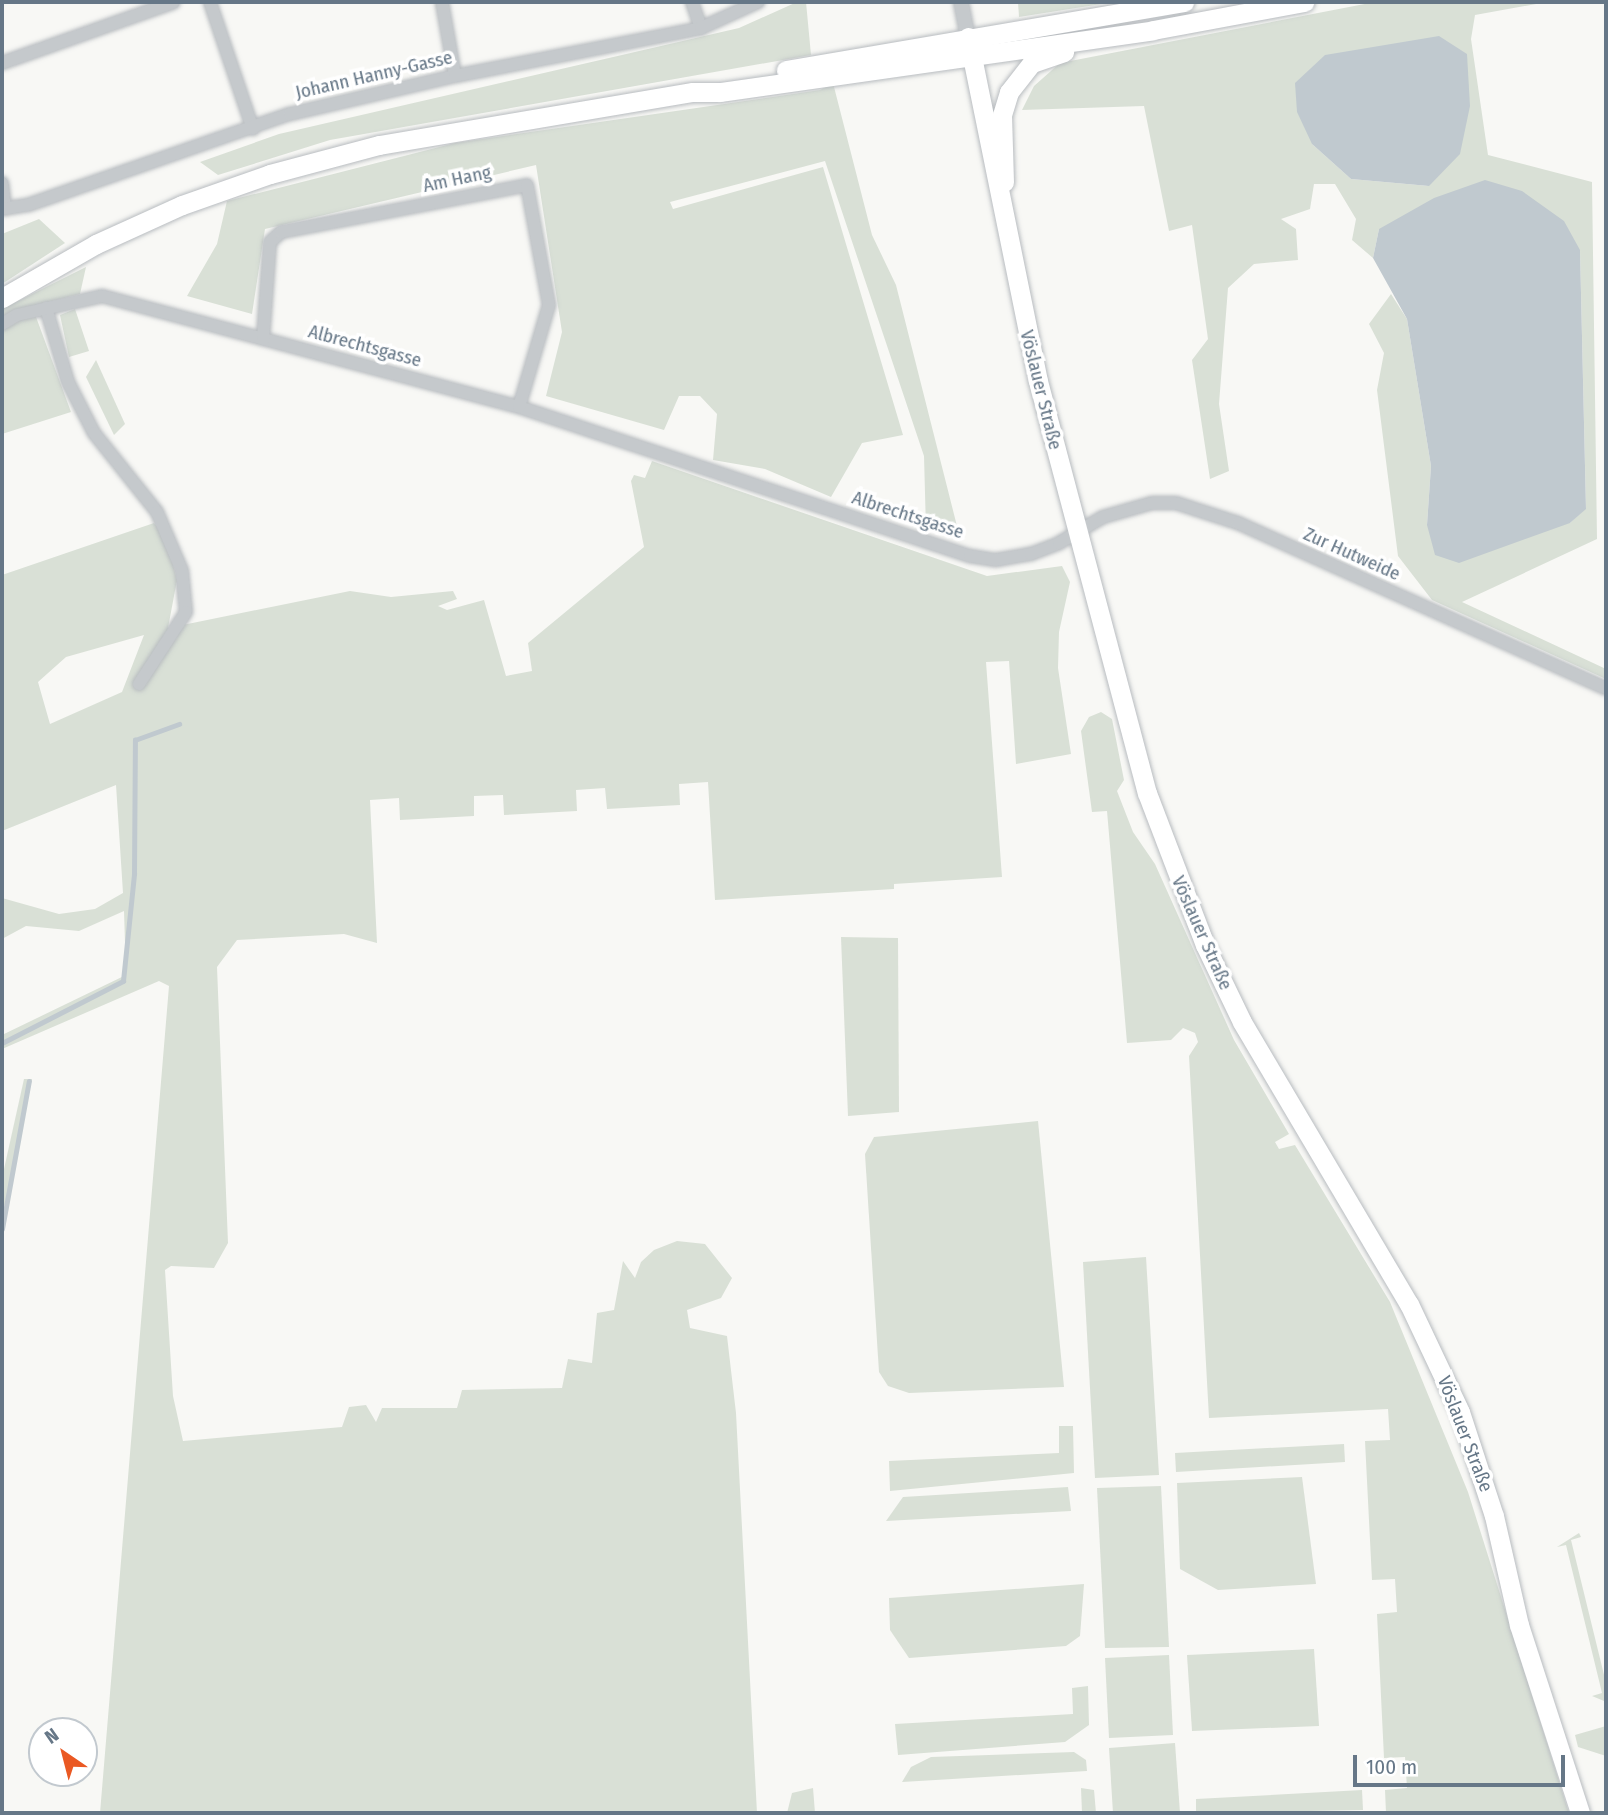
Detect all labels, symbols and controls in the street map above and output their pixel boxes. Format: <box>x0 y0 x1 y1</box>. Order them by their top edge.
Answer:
street label: Johann Hanny-Gasse <box>293 46 455 104</box>
street label: Am Hang <box>421 161 493 197</box>
street label: Albrechtsgasse <box>306 320 424 372</box>
street label: Vöslauer Straße <box>1015 328 1067 452</box>
street label: Albrechtsgasse <box>849 486 967 544</box>
street label: Zur Hutweide <box>1300 523 1404 585</box>
street label: Vöslauer Straße <box>1167 872 1237 994</box>
street label: Vöslauer Straße <box>1432 1373 1498 1495</box>
north arrow <box>28 1717 98 1787</box>
text: N <box>41 1723 63 1749</box>
scale bar <box>1356 1742 1568 1786</box>
text: 100 m <box>1366 1754 1417 1780</box>

